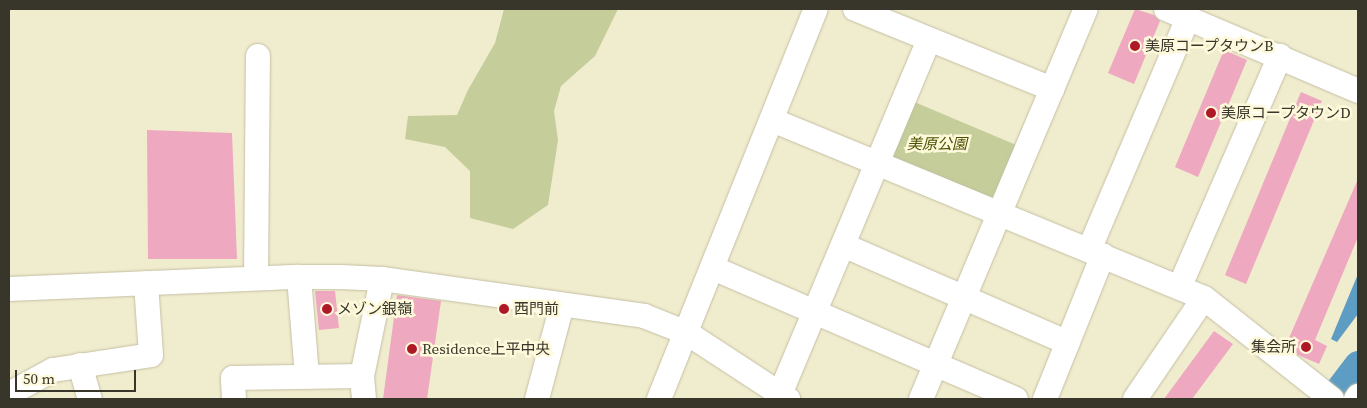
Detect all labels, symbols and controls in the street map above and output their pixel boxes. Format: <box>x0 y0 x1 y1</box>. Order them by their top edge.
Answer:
place label: 美原コープタウンB <box>1145 37 1274 55</box>
marker: 美原コープタウンB <box>1129 40 1141 52</box>
place label: 美原コープタウンD <box>1221 104 1352 122</box>
marker: 美原コープタウンD <box>1205 107 1217 119</box>
park label: 美原公園 <box>907 135 967 153</box>
place label: メゾン銀嶺 <box>337 300 412 318</box>
place label: 西門前 <box>514 300 559 318</box>
marker: メゾン銀嶺 <box>321 303 333 315</box>
marker: 西門前 <box>498 303 510 315</box>
place label: 集会所 <box>1251 338 1296 356</box>
place label: Residence上平中央 <box>422 340 550 358</box>
marker: 集会所 <box>1300 341 1312 353</box>
marker: Residence上平中央 <box>406 343 418 355</box>
scale bar <box>18 360 139 392</box>
text: 50 m <box>23 368 55 389</box>

